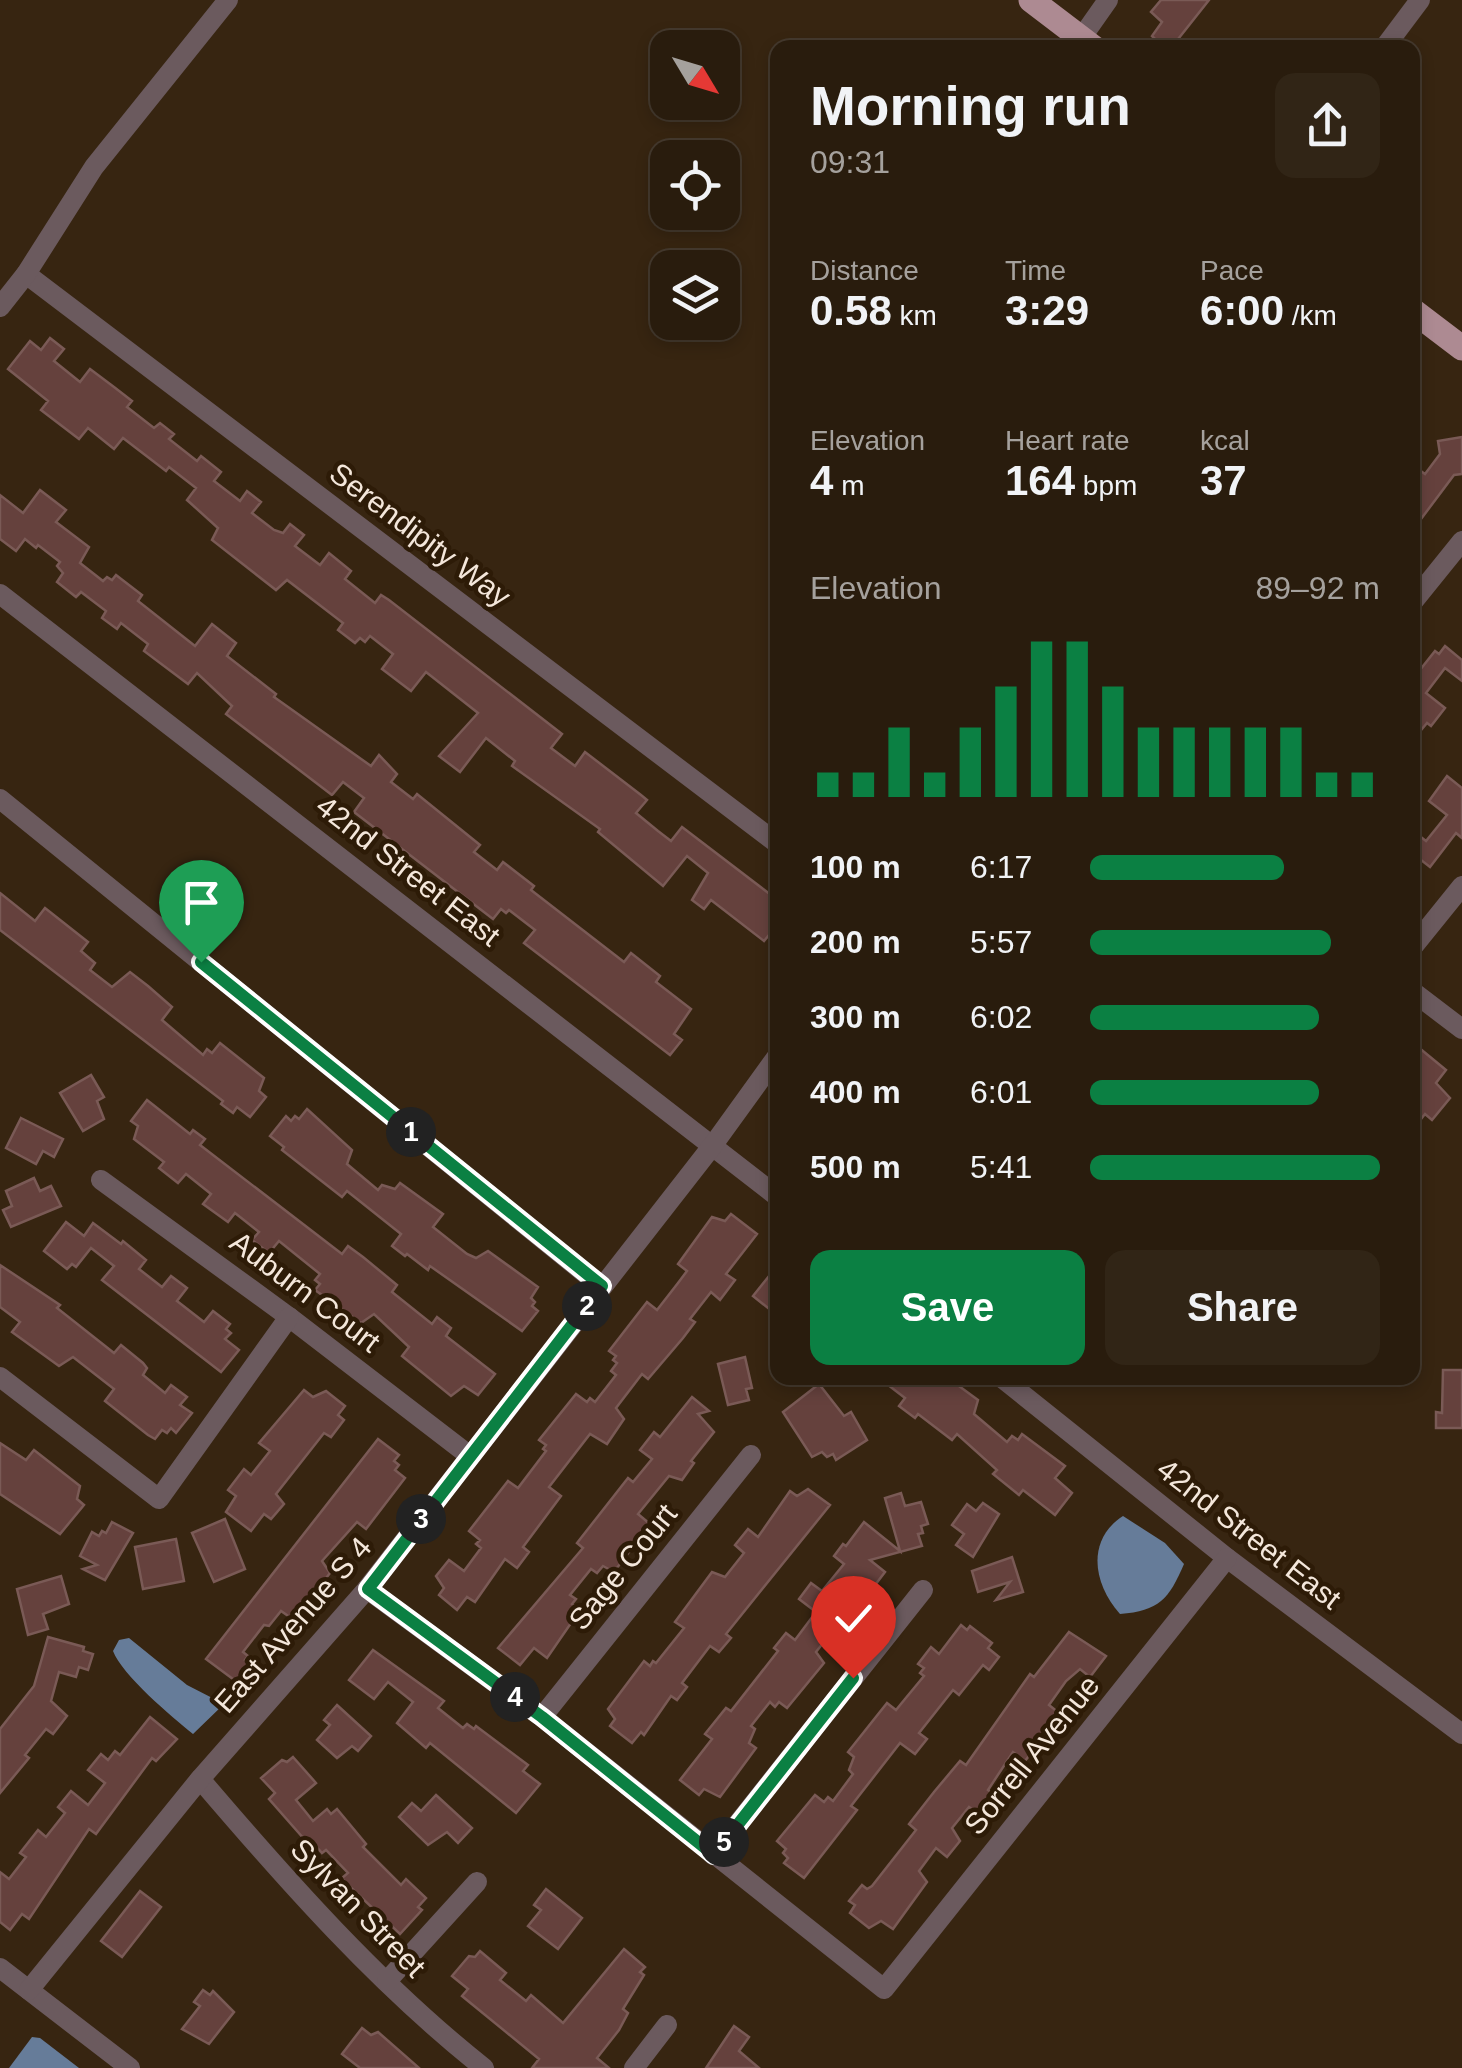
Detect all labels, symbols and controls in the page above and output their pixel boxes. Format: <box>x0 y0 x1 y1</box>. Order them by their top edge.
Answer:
north arrow <box>650 30 740 120</box>
map controls <box>650 30 740 340</box>
button: share <box>1275 73 1380 178</box>
text: Morning run <box>810 75 1131 137</box>
button: locate <box>650 140 740 230</box>
text: 09:31 <box>810 144 890 180</box>
button: layers <box>650 250 740 340</box>
text: Distance <box>810 255 919 286</box>
text: Time <box>1005 255 1066 286</box>
text: Pace <box>1200 255 1264 286</box>
text: 0.58 <box>810 287 892 334</box>
text: 3:29 <box>1005 287 1089 334</box>
text: 6:00 <box>1200 287 1284 334</box>
text: km <box>892 300 937 331</box>
text: /km <box>1284 300 1337 331</box>
text: Elevation <box>810 425 925 456</box>
text: Heart rate <box>1005 425 1130 456</box>
text: kcal <box>1200 425 1250 456</box>
street label: Serendipity Way <box>324 456 517 613</box>
text: 4 <box>810 457 833 504</box>
text: 164 <box>1005 457 1075 504</box>
text: 37 <box>1200 457 1247 504</box>
text: m <box>833 470 864 501</box>
text: bpm <box>1075 470 1137 501</box>
text: Elevation <box>810 570 942 606</box>
text: 89–92 m <box>1255 570 1380 606</box>
street label: 42nd Street East <box>310 789 507 953</box>
text: 100 m <box>810 849 901 885</box>
text: 6:17 <box>970 849 1032 885</box>
pin <box>159 860 244 963</box>
icon: arrive <box>174 875 229 930</box>
text: 200 m <box>810 924 901 960</box>
text: 5:57 <box>970 924 1032 960</box>
text: 300 m <box>810 999 901 1035</box>
text: 6:02 <box>970 999 1032 1035</box>
text: 400 m <box>810 1074 901 1110</box>
text: 6:01 <box>970 1074 1032 1110</box>
pin: 1 <box>386 1107 436 1157</box>
text: 1 <box>403 1116 419 1147</box>
text: 500 m <box>810 1149 901 1185</box>
text: 5:41 <box>970 1149 1032 1185</box>
street label: Auburn Court <box>224 1225 387 1359</box>
button: Save <box>810 1250 1085 1365</box>
button: Share <box>1105 1250 1380 1365</box>
pin: 2 <box>562 1281 612 1331</box>
text: 2 <box>579 1290 595 1321</box>
street label: 42nd Street East <box>1151 1452 1348 1616</box>
pin: 3 <box>396 1494 446 1544</box>
street label: Sage Court <box>562 1497 684 1636</box>
text: 3 <box>413 1503 429 1534</box>
street label: East Avenue S 4 <box>208 1530 378 1719</box>
pin <box>811 1576 896 1679</box>
icon: check <box>826 1591 881 1646</box>
street label: Sorrell Avenue <box>958 1669 1106 1841</box>
pin: 4 <box>490 1672 540 1722</box>
text: 4 <box>507 1681 523 1712</box>
pin: 5 <box>699 1817 749 1867</box>
text: 5 <box>716 1826 732 1857</box>
street label: Sylvan Street <box>285 1832 433 1984</box>

